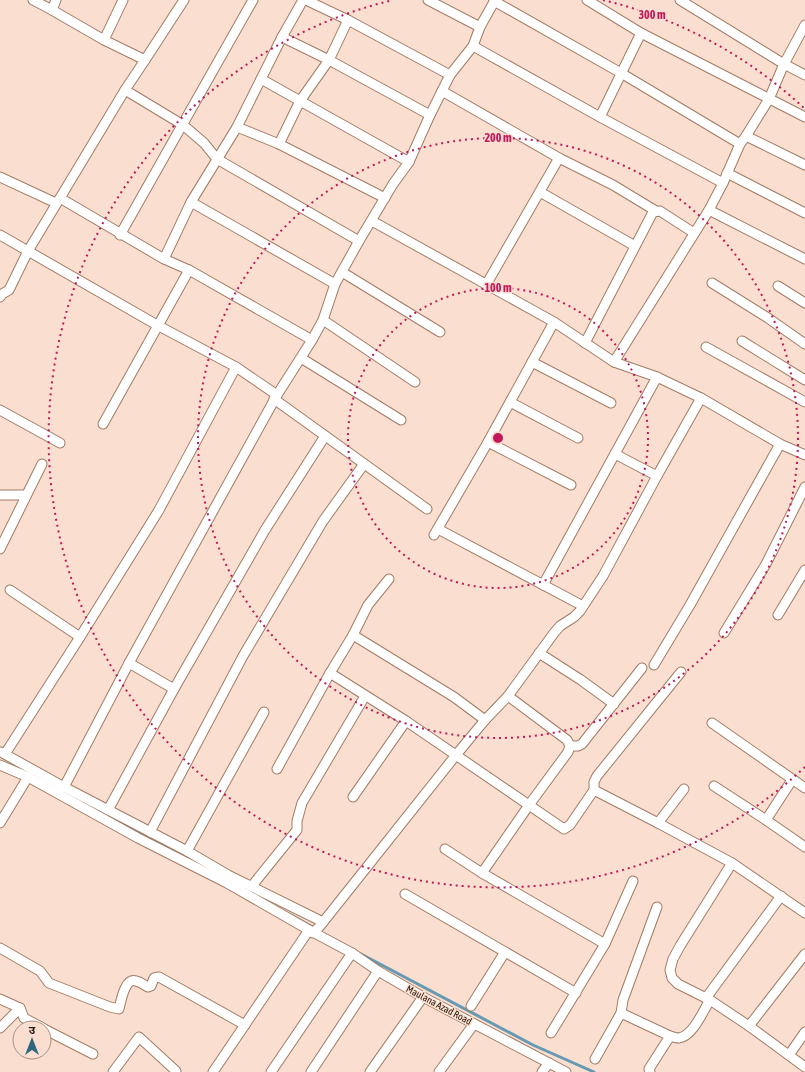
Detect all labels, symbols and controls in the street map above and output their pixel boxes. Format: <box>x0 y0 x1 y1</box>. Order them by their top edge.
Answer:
text: 300 m <box>638 8 666 22</box>
text: 200 m <box>484 131 512 145</box>
text: 100 m <box>484 281 512 295</box>
centre of rings <box>491 431 505 445</box>
street label: Maulana Azad Road <box>404 983 474 1027</box>
north arrow <box>12 1020 52 1060</box>
text: उ <box>29 1024 36 1036</box>

